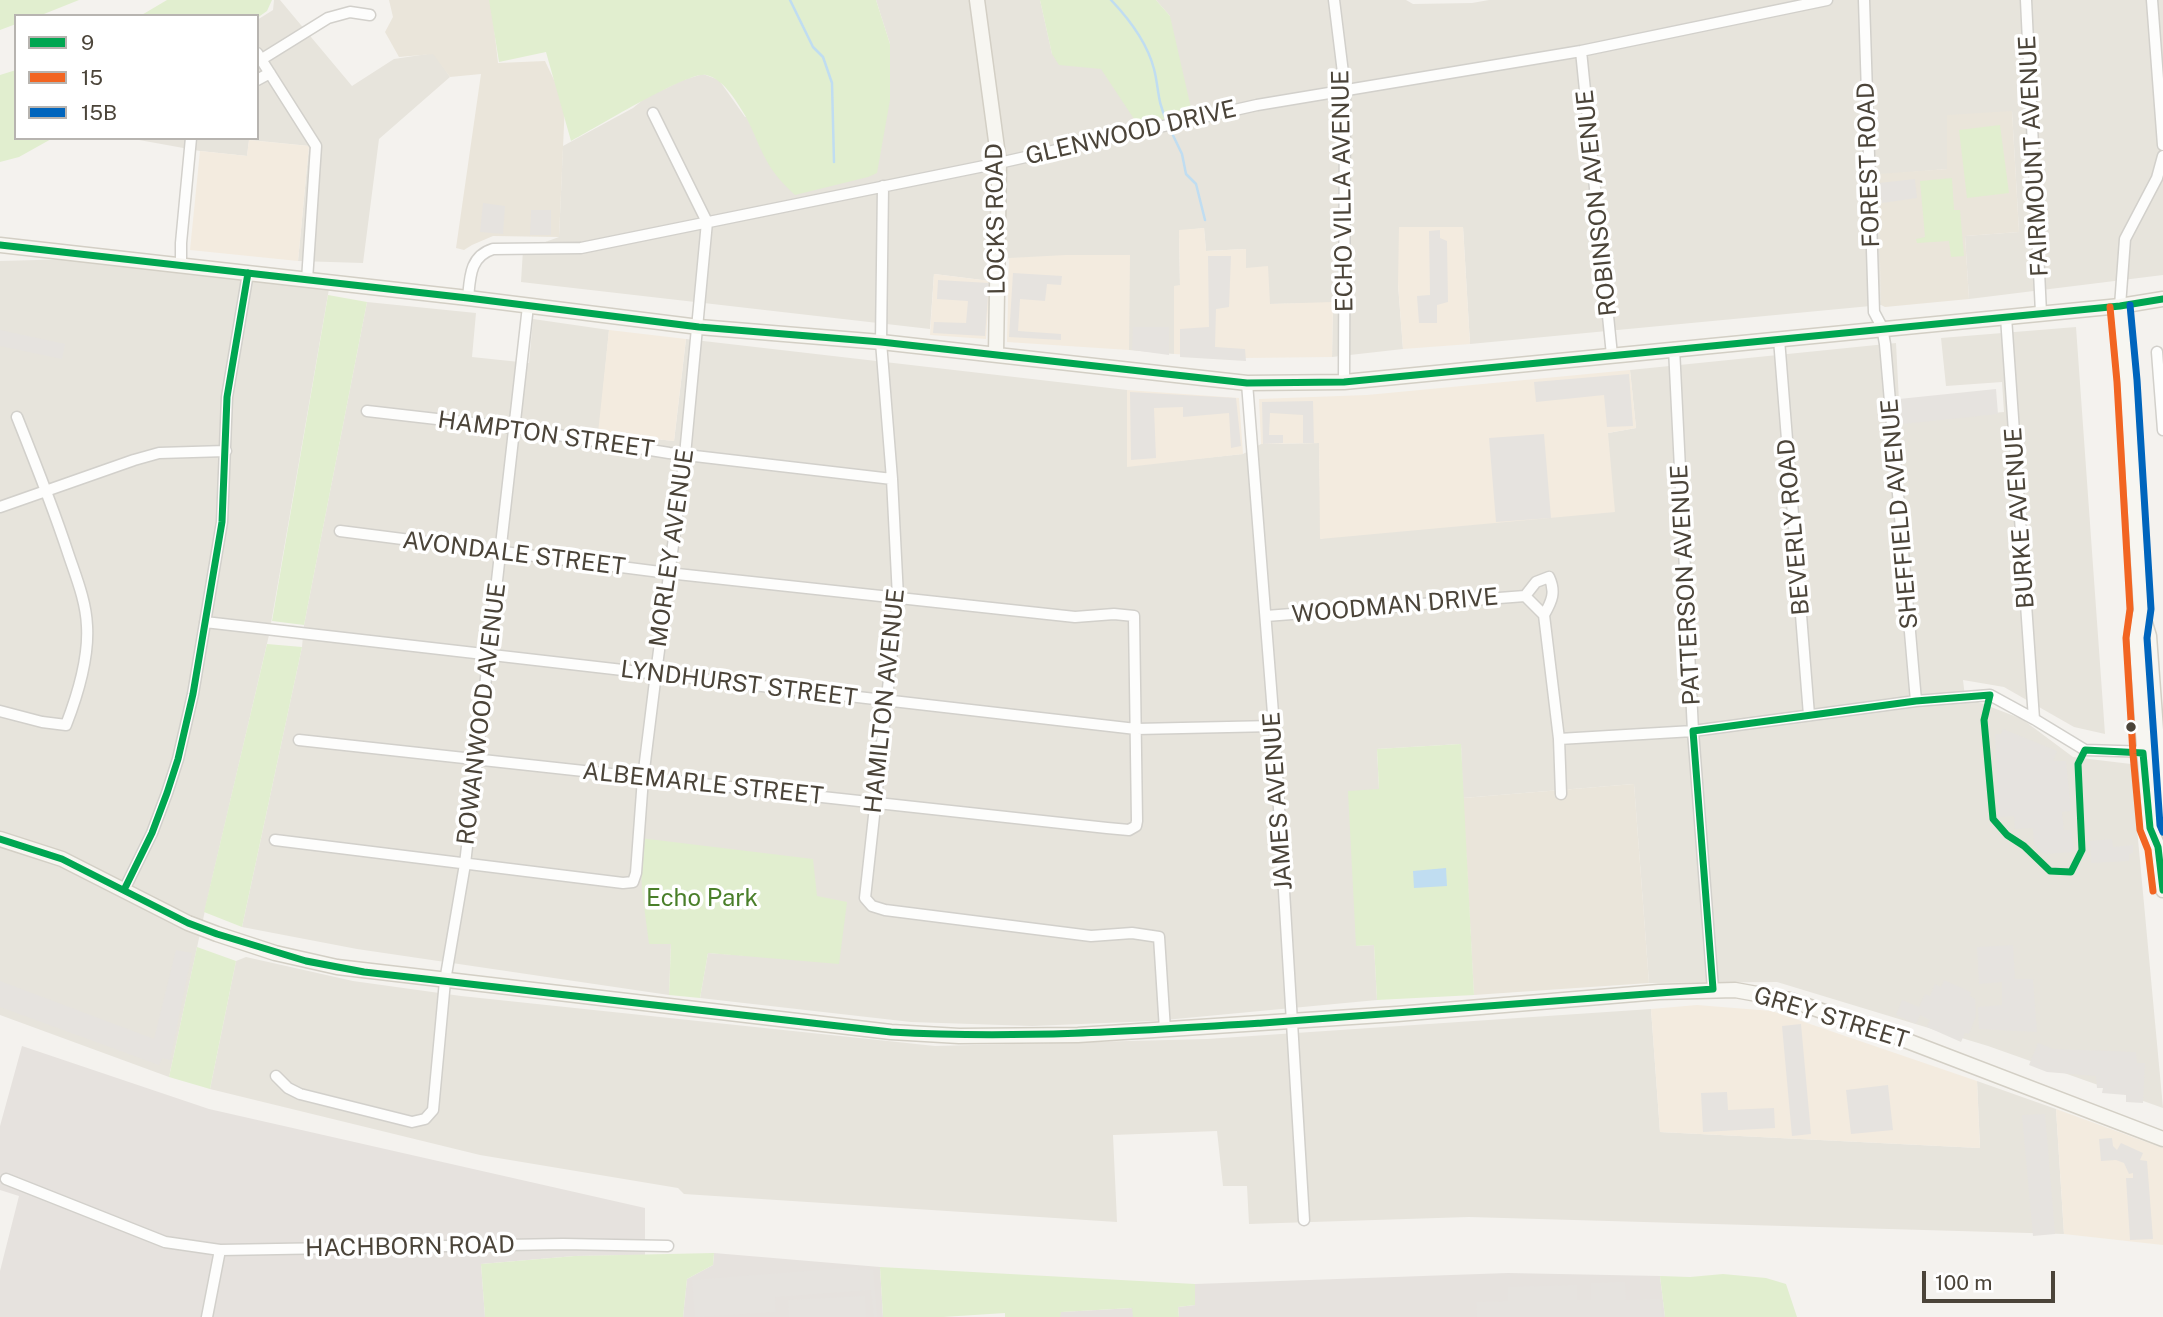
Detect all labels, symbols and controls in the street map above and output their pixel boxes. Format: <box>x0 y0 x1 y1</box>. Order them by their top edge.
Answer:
legend <box>14 14 259 140</box>
text: 9 <box>81 30 94 55</box>
street label: FAIRMOUNT AVENUE <box>2013 35 2055 277</box>
text: 15 <box>81 65 103 90</box>
street label: ECHO VILLA AVENUE <box>1326 70 1360 312</box>
street label: FOREST ROAD <box>1852 82 1886 248</box>
street label: ROBINSON AVENUE <box>1571 89 1623 317</box>
street label: GLENWOOD DRIVE <box>1023 95 1239 171</box>
text: 15B <box>81 100 117 125</box>
street label: LOCKS ROAD <box>980 143 1012 295</box>
street label: SHEFFIELD AVENUE <box>1876 398 1924 630</box>
street label: HAMPTON STREET <box>436 406 656 464</box>
street label: BURKE AVENUE <box>1999 427 2041 609</box>
street label: BEVERLY ROAD <box>1772 437 1816 617</box>
street label: MORLEY AVENUE <box>644 447 700 649</box>
street label: PATTERSON AVENUE <box>1665 464 1707 706</box>
street label: AVONDALE STREET <box>401 526 627 582</box>
street label: ROWANWOOD AVENUE <box>452 581 512 847</box>
street label: WOODMAN DRIVE <box>1291 583 1499 629</box>
street label: HAMILTON AVENUE <box>859 587 911 815</box>
street label: LYNDHURST STREET <box>619 655 859 713</box>
street label: JAMES AVENUE <box>1257 711 1299 891</box>
unlabelled marker <box>2124 720 2138 734</box>
street label: ALBEMARLE STREET <box>581 757 825 811</box>
park label: Echo Park <box>646 885 758 913</box>
street label: GREY STREET <box>1750 981 1912 1055</box>
street label: HACHBORN ROAD <box>305 1231 515 1263</box>
scale bar <box>1925 1258 2058 1302</box>
text: 100 m <box>1935 1270 1992 1295</box>

